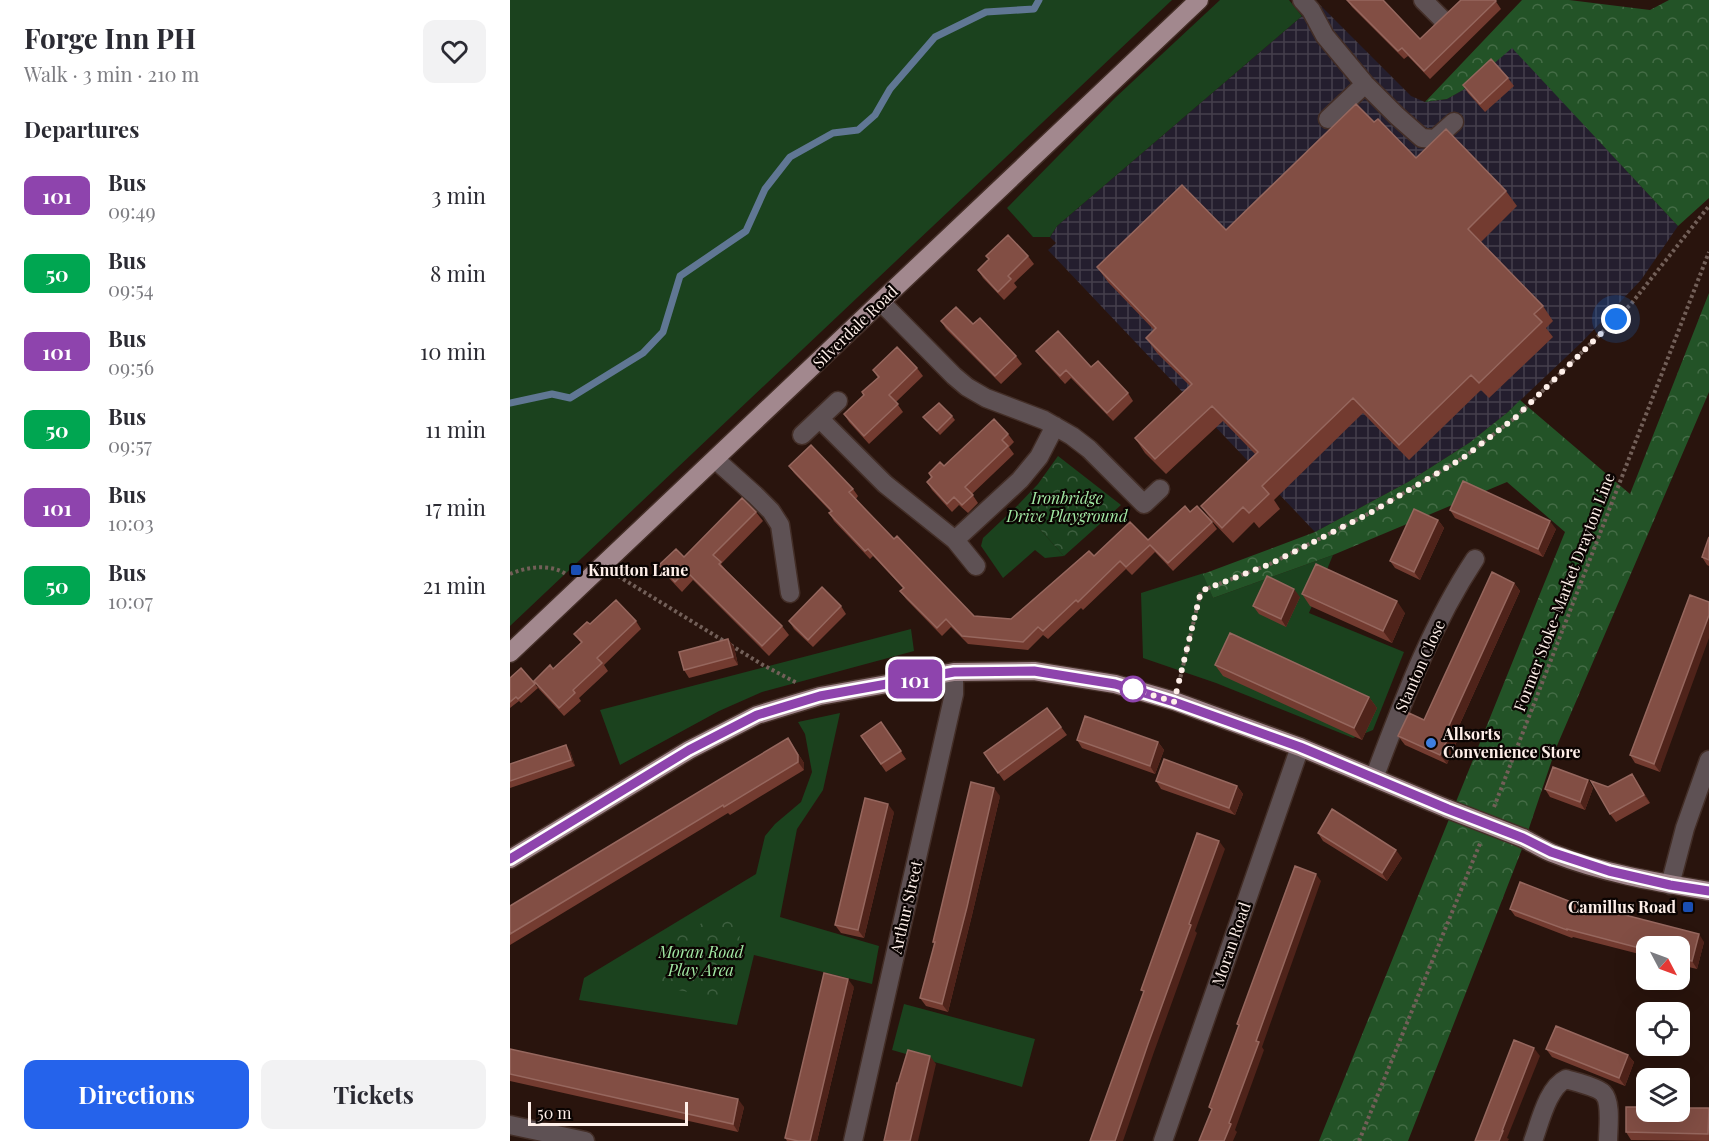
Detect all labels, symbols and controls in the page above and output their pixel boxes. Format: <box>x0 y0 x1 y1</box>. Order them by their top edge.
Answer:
text: Forge Inn PH <box>24 19 196 56</box>
button: heart <box>423 20 486 83</box>
text: Walk · 3 min · 210 m <box>24 60 199 87</box>
text: Departures <box>24 114 139 144</box>
text: Bus <box>108 167 146 197</box>
text: 3 min <box>431 180 486 210</box>
text: 101 <box>42 181 72 209</box>
text: 09:49 <box>108 197 156 224</box>
text: Bus <box>108 245 146 275</box>
text: 8 min <box>430 258 486 288</box>
text: 50 <box>45 259 69 287</box>
text: 09:54 <box>108 275 154 302</box>
street label: Silverdale Road <box>808 281 902 373</box>
your location <box>1601 304 1631 334</box>
text: Bus <box>108 323 146 353</box>
text: 10 min <box>420 336 486 366</box>
text: 101 <box>42 337 72 365</box>
text: 09:56 <box>108 353 154 380</box>
text: Bus <box>108 401 146 431</box>
text: 11 min <box>425 414 486 444</box>
text: 50 <box>45 415 69 443</box>
text: 09:57 <box>108 431 152 458</box>
street label: Former Stoke-Market Drayton Line <box>1508 470 1619 714</box>
text: Bus <box>108 479 146 509</box>
park label: Ironbridge Drive Playground <box>1005 487 1129 526</box>
text: 17 min <box>425 492 486 522</box>
text: 101 <box>42 493 72 521</box>
text: 10:03 <box>108 509 154 536</box>
text: Bus <box>108 557 146 587</box>
place label: Knutton Lane <box>588 559 688 580</box>
marker: Knutton Lane <box>569 563 583 577</box>
text: 21 min <box>423 570 486 600</box>
text: 50 <box>45 571 69 599</box>
text: 10:07 <box>108 587 153 614</box>
street label: Stanton Close <box>1390 616 1449 715</box>
line badge: 101 <box>880 660 950 698</box>
text: 101 <box>900 665 930 693</box>
unlabelled marker <box>1120 676 1146 702</box>
place label: Allsorts Convenience Store <box>1442 723 1580 762</box>
marker: Allsorts Convenience Store <box>1424 736 1438 750</box>
street label: Arthur Street <box>884 858 927 957</box>
place label: Camillus Road <box>1568 896 1676 917</box>
street label: Moran Road <box>1206 899 1255 989</box>
marker: Camillus Road <box>1681 900 1695 914</box>
north arrow <box>1636 936 1690 990</box>
map controls <box>1636 936 1690 1122</box>
park label: Moran Road Play Area <box>658 941 745 980</box>
button: locate <box>1636 1002 1690 1056</box>
button: Directions <box>24 1060 249 1129</box>
button: Tickets <box>261 1060 486 1129</box>
button: layers <box>1636 1068 1690 1122</box>
scale bar <box>528 1099 688 1126</box>
text: 50 m <box>537 1102 571 1123</box>

